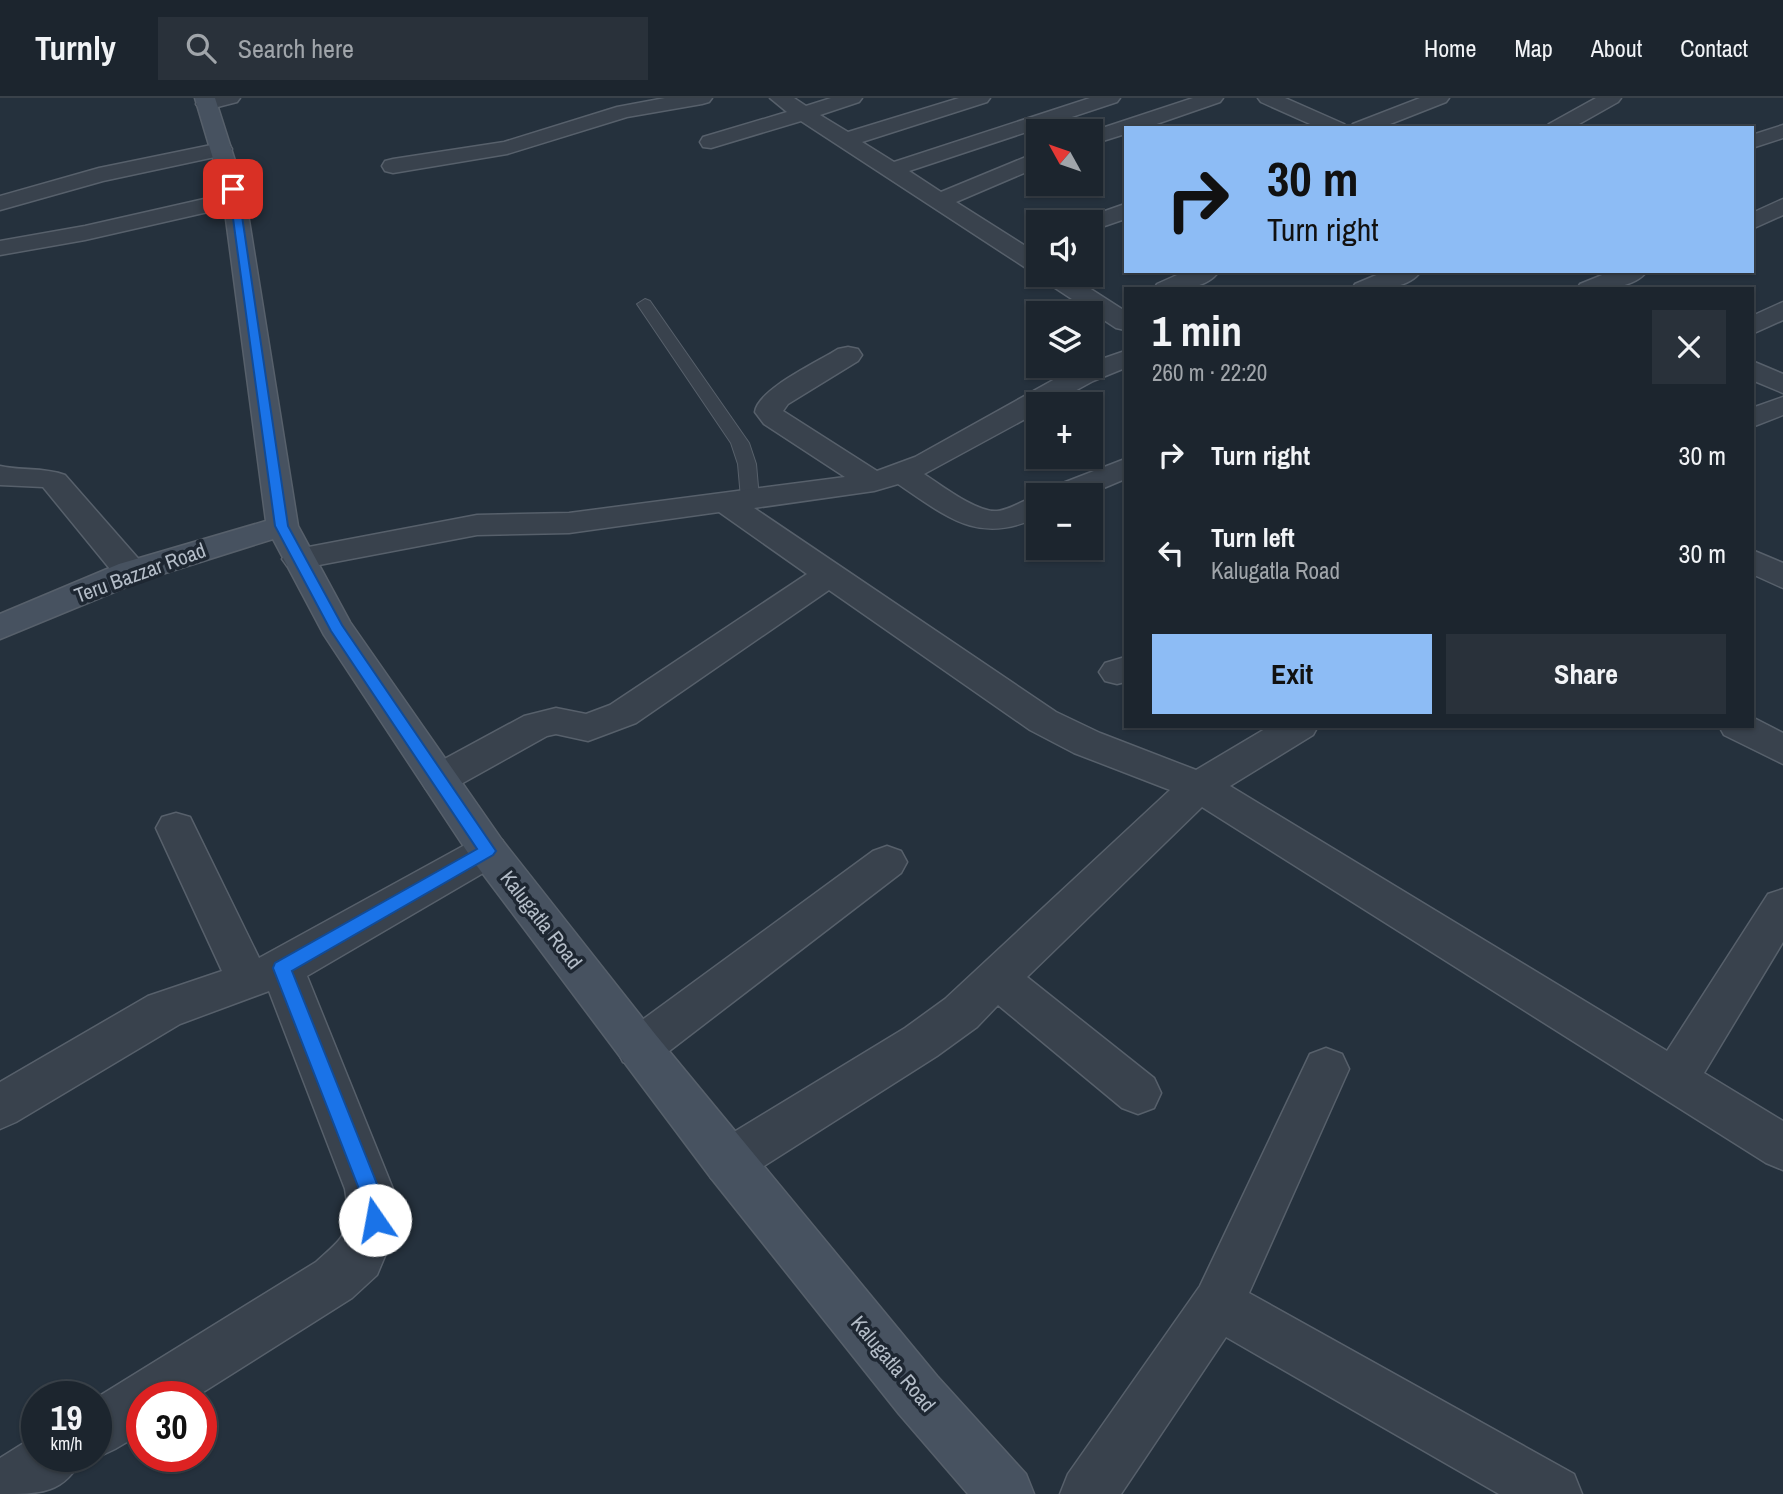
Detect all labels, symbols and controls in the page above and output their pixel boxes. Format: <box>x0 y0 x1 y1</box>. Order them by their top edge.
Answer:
search box <box>158 17 648 80</box>
text: Turnly <box>35 26 116 70</box>
icon: search <box>182 29 220 67</box>
text: Search here <box>238 31 354 66</box>
text: Home <box>1424 32 1476 64</box>
text: Map <box>1514 32 1553 64</box>
text: About <box>1591 32 1642 64</box>
text: Contact <box>1680 32 1748 64</box>
north arrow <box>1026 119 1102 196</box>
map controls <box>1026 119 1103 560</box>
text: 30 m <box>1267 145 1359 211</box>
icon: right <box>1152 154 1243 245</box>
pin <box>203 159 263 219</box>
icon: arrive <box>214 170 252 208</box>
text: Turn right <box>1267 208 1379 251</box>
button: sound <box>1026 210 1103 287</box>
button: layers <box>1026 301 1103 378</box>
text: 1 min <box>1152 303 1242 359</box>
button: close <box>1652 310 1726 384</box>
text: 260 m · 22:20 <box>1152 357 1267 388</box>
button: + <box>1026 392 1103 469</box>
icon: right <box>1152 436 1190 474</box>
text: Turn right <box>1211 438 1310 473</box>
text: 30 m <box>1679 438 1726 473</box>
button: − <box>1026 483 1103 560</box>
text: Turn left <box>1211 520 1295 555</box>
icon: left <box>1152 534 1190 572</box>
street label: Teru Bazzar Road <box>70 535 210 610</box>
text: 30 m <box>1679 536 1726 571</box>
text: Kalugatla Road <box>1211 555 1340 586</box>
button: Exit <box>1152 634 1432 714</box>
button: Share <box>1446 634 1726 714</box>
street label: Kalugatla Road <box>494 864 589 975</box>
position arrow <box>338 1183 412 1257</box>
street label: Kalugatla Road <box>844 1309 942 1418</box>
speed limit sign: 30 <box>126 1381 217 1472</box>
text: 19 <box>51 1394 82 1441</box>
text: km/h <box>51 1431 83 1456</box>

